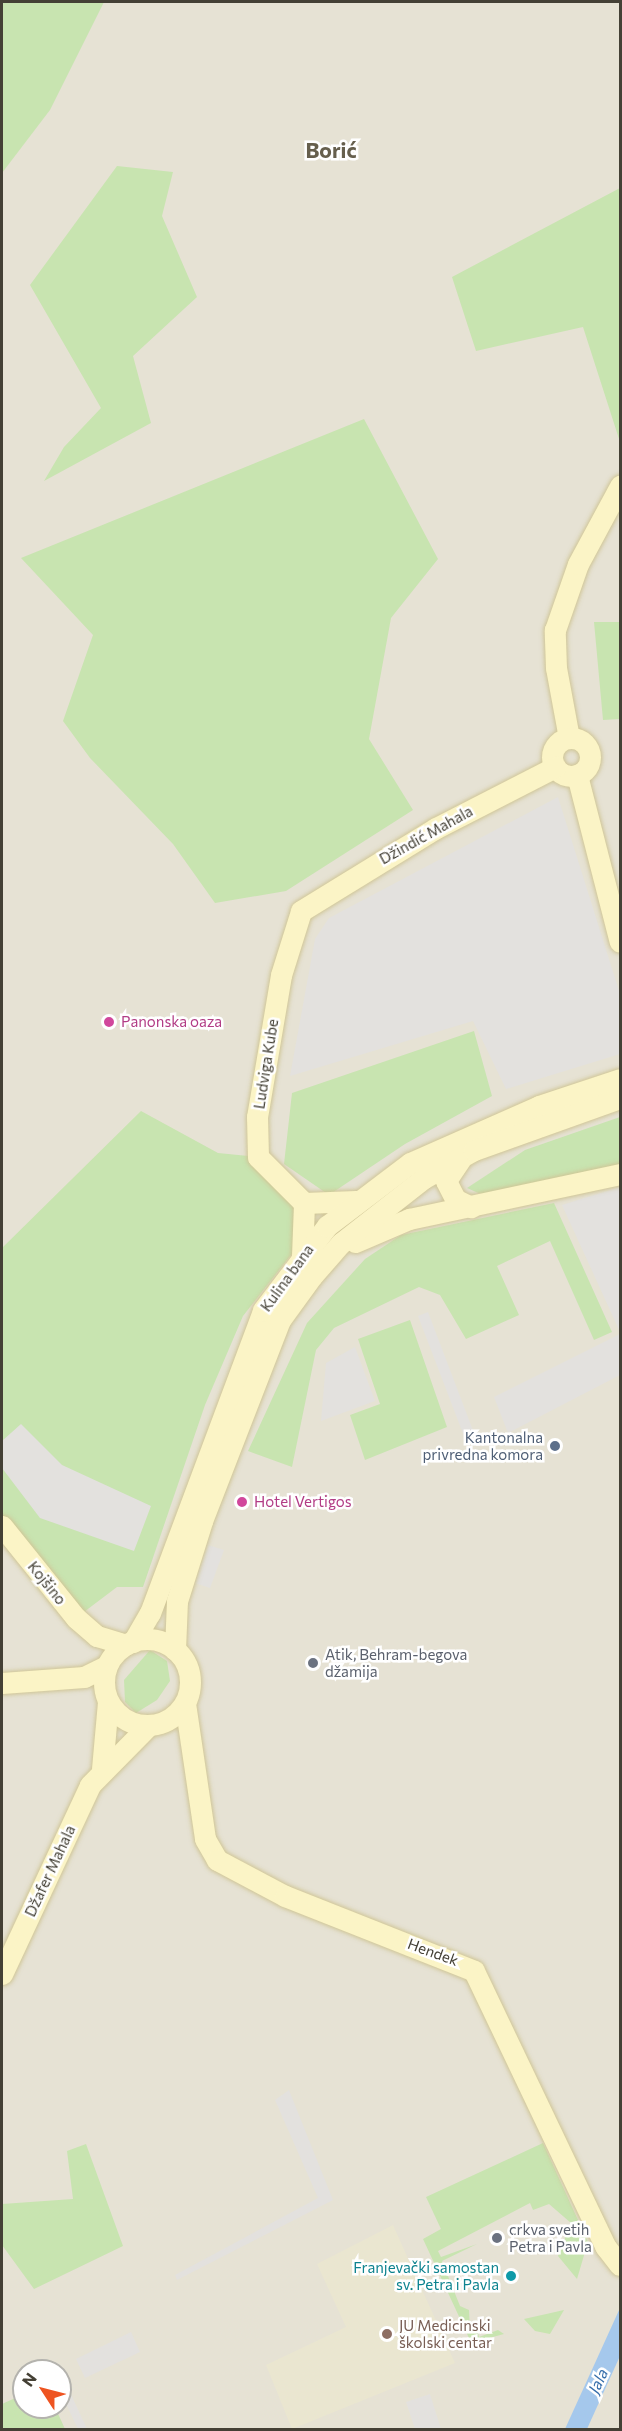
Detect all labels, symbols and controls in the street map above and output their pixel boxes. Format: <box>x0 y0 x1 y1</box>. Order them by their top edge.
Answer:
district label: Borić <box>305 137 357 163</box>
street label: Džindić Mahala <box>376 802 476 868</box>
place label: Panonska oaza <box>121 1013 222 1031</box>
marker: Panonska oaza <box>102 1015 116 1029</box>
street label: Ludviga Kube <box>250 1018 282 1110</box>
street label: Kulina bana <box>257 1241 317 1315</box>
place label: Kantonalna privredna komora <box>422 1428 543 1463</box>
marker: Kantonalna privredna komora <box>548 1439 562 1453</box>
place label: Hotel Vertigos <box>254 1493 352 1511</box>
marker: Hotel Vertigos <box>235 1495 249 1509</box>
street label: Kojšino <box>24 1558 70 1608</box>
place label: Atik, Behram-begova džamija <box>325 1645 467 1680</box>
marker: Atik, Behram-begova džamija <box>306 1656 320 1670</box>
street label: Džafer Mahala <box>21 1822 79 1920</box>
street label: Hendek <box>405 1935 461 1969</box>
place label: crkva svetih Petra i Pavla <box>509 2220 592 2255</box>
marker: crkva svetih Petra i Pavla <box>490 2231 504 2245</box>
place label: Franjevački samostan sv. Petra i Pavla <box>353 2258 499 2293</box>
marker: Franjevački samostan sv. Petra i Pavla <box>504 2269 518 2283</box>
place label: JU Medicinski školski centar <box>399 2316 492 2351</box>
marker: JU Medicinski školski centar <box>380 2327 394 2341</box>
north arrow <box>12 2359 72 2419</box>
water label: Jala <box>584 2365 612 2397</box>
text: N <box>17 2369 40 2390</box>

